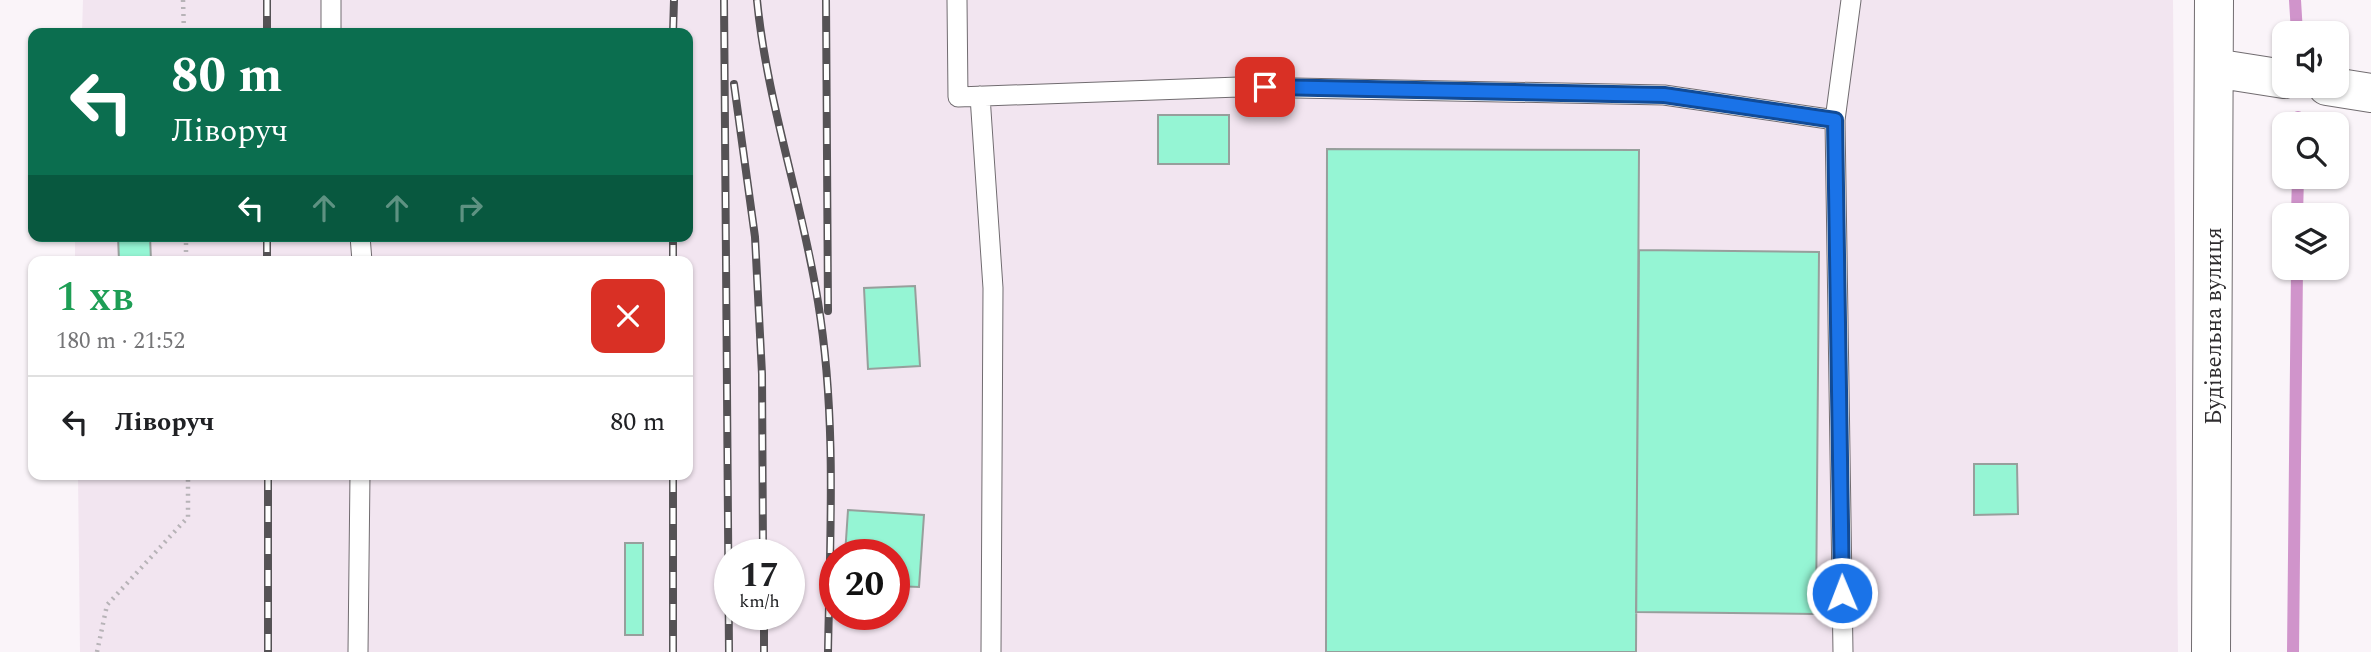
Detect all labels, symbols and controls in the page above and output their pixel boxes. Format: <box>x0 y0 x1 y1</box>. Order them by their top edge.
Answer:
map controls <box>2272 21 2349 280</box>
button: sound <box>2272 21 2349 98</box>
text: 80 m <box>171 39 282 114</box>
icon: left <box>56 56 147 147</box>
pin <box>1235 57 1295 117</box>
icon: arrive <box>1246 68 1284 106</box>
text: Ліворуч <box>171 107 288 156</box>
button: search <box>2272 112 2349 189</box>
icon: left <box>232 189 270 227</box>
icon: ahead <box>305 189 343 227</box>
icon: ahead <box>378 189 416 227</box>
icon: right <box>451 189 489 227</box>
button: layers <box>2272 203 2349 280</box>
street label: Будівельна вулиця <box>2197 227 2232 425</box>
text: 1 хв <box>56 266 133 329</box>
button: close <box>591 279 665 353</box>
text: 180 m · 21:52 <box>56 324 185 359</box>
text: Ліворуч <box>115 402 214 442</box>
text: 80 m <box>610 402 665 442</box>
icon: left <box>56 403 94 441</box>
speed limit sign: 20 <box>819 539 910 630</box>
text: 17 <box>740 549 779 602</box>
position arrow <box>1805 556 1879 630</box>
text: km/h <box>739 588 780 615</box>

